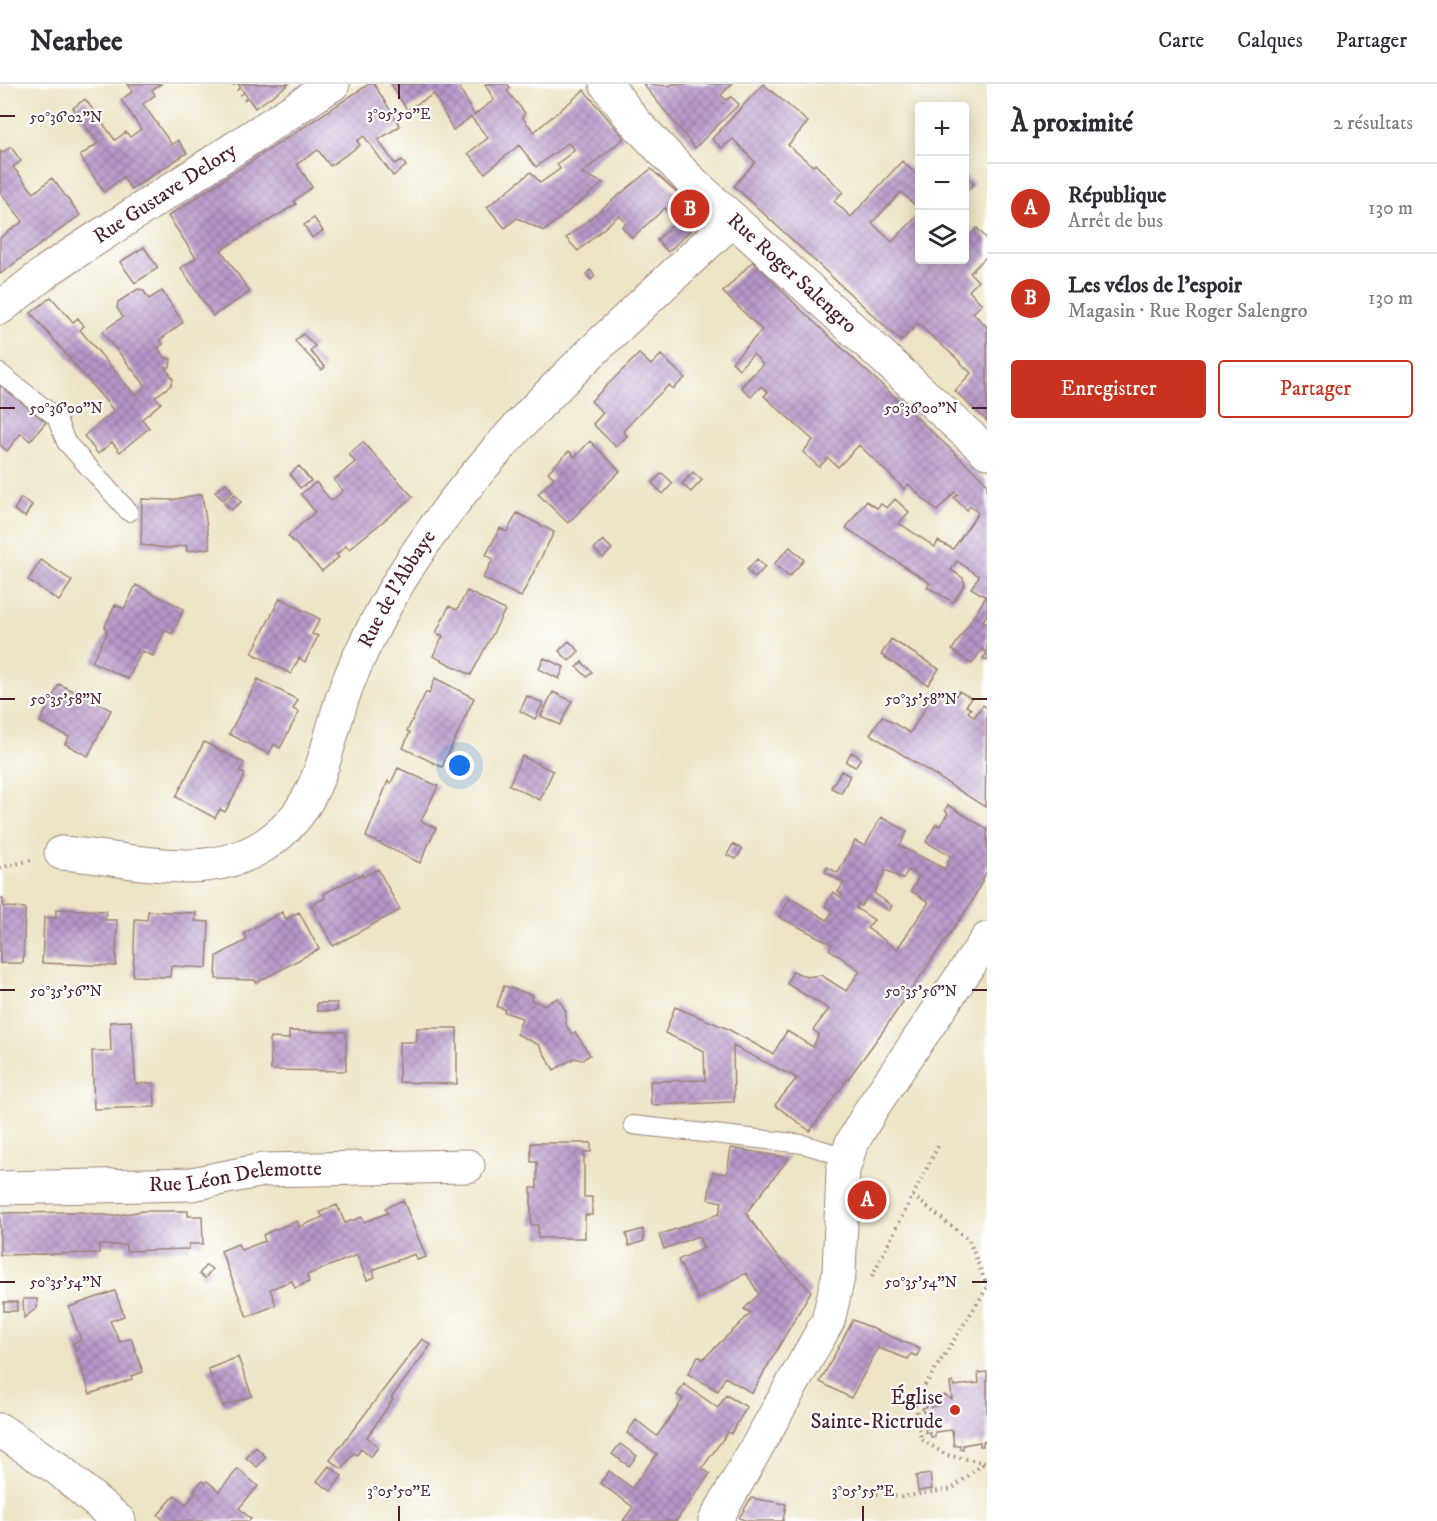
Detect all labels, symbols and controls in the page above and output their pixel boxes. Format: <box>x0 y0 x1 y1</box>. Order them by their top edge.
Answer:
text: Nearbee <box>30 24 123 59</box>
text: Carte <box>1158 28 1204 54</box>
text: Calques <box>1237 28 1303 54</box>
text: Partager <box>1336 28 1407 54</box>
map controls <box>915 102 969 264</box>
button: + <box>915 102 969 156</box>
text: 3°05'50"E <box>367 105 431 124</box>
text: À proximité <box>1011 107 1133 140</box>
text: 50°36'02"N <box>30 108 102 127</box>
text: 2 résultats <box>1333 111 1413 136</box>
street label: Rue Gustave Delory <box>89 137 242 250</box>
button: − <box>915 156 969 210</box>
text: République <box>1068 182 1166 209</box>
pin: B <box>670 186 710 232</box>
text: A <box>1024 196 1037 221</box>
text: 130 m <box>1368 196 1413 221</box>
street label: Rue Roger Salengro <box>722 207 862 339</box>
text: Arrêt de bus <box>1068 209 1163 234</box>
button: layers <box>915 210 969 264</box>
text: Les vélos de l'espoir <box>1068 272 1242 299</box>
text: B <box>1024 286 1037 311</box>
text: 130 m <box>1368 286 1413 311</box>
text: Magasin · Rue Roger Salengro <box>1068 299 1307 324</box>
button: Enregistrer <box>1011 360 1206 418</box>
button: Partager <box>1218 360 1413 418</box>
text: 50°36'00"N <box>29 399 103 418</box>
text: 50°36'00"N <box>884 399 958 418</box>
street label: Rue de l'Abbaye <box>352 525 442 652</box>
text: 50°35'58"N <box>30 690 102 709</box>
text: 50°35'58"N <box>885 690 957 709</box>
your location <box>445 751 474 780</box>
text: 50°35'56"N <box>30 982 102 1001</box>
text: 50°35'56"N <box>885 982 957 1001</box>
street label: Rue Léon Delemotte <box>149 1156 322 1198</box>
pin: A <box>848 1178 886 1222</box>
text: 50°35'54"N <box>30 1273 102 1292</box>
text: 50°35'54"N <box>885 1273 957 1292</box>
place label: Église Sainte-Rictrude <box>811 1384 943 1435</box>
marker: Église Sainte-Rictrude <box>948 1403 962 1417</box>
text: 3°05'50"E <box>367 1482 431 1501</box>
text: 3°05'55"E <box>832 1482 895 1501</box>

